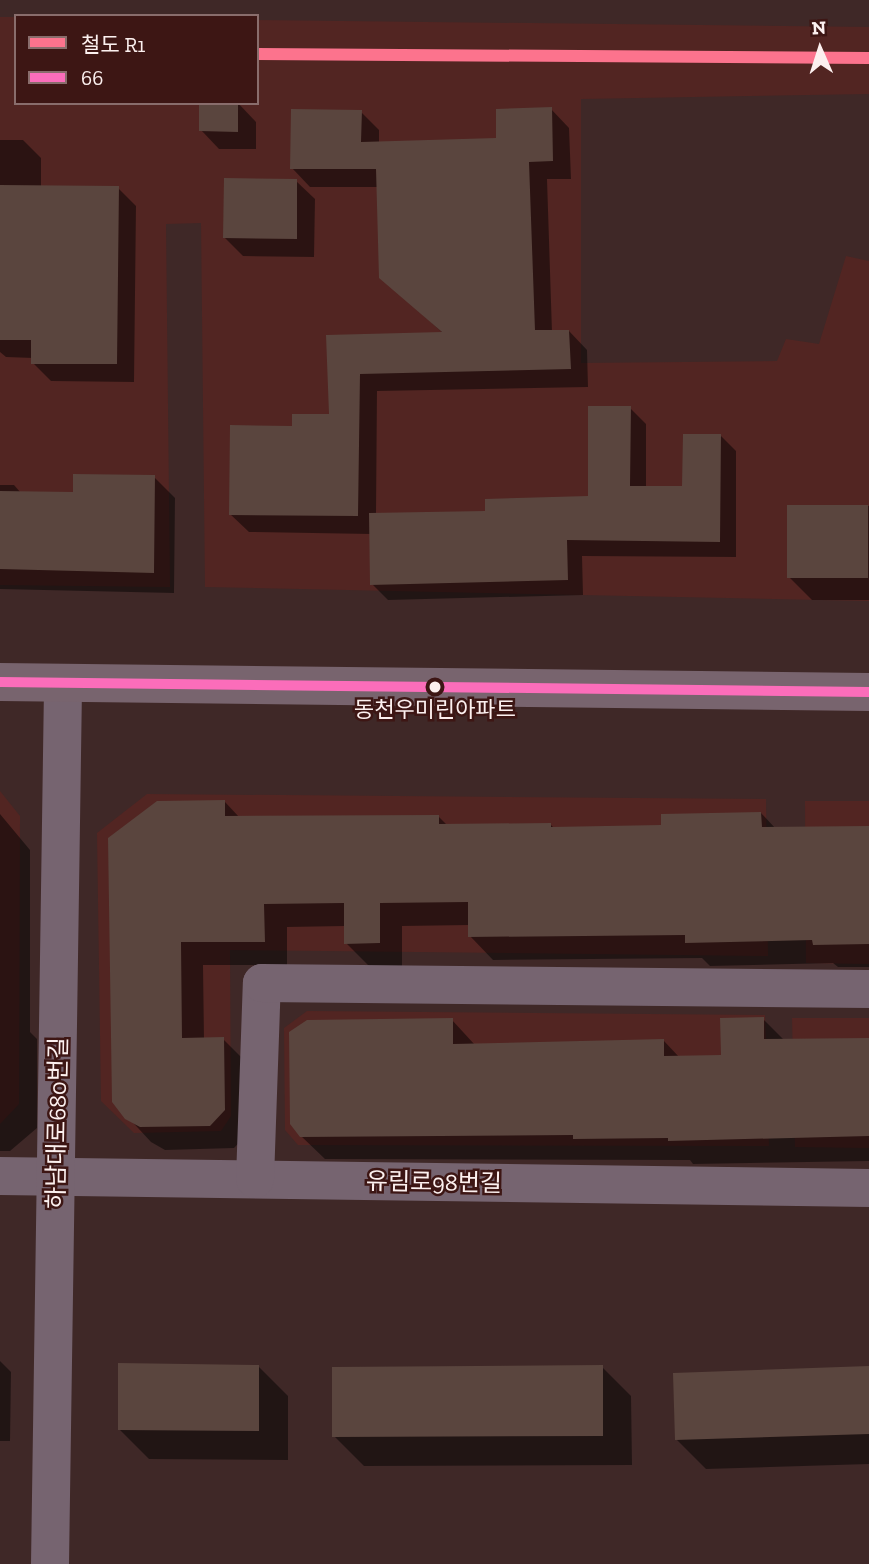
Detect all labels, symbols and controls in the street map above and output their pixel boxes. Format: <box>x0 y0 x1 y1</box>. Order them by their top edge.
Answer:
legend <box>14 14 259 105</box>
north arrow <box>785 14 855 84</box>
text: N <box>811 16 827 39</box>
text: 철도 R1 <box>81 32 145 57</box>
text: 66 <box>81 65 103 90</box>
marker: 동천우미린아파트 <box>428 680 442 694</box>
place label: 동천우미린아파트 <box>354 697 516 723</box>
street label: 하남대로680번길 <box>41 1037 73 1209</box>
street label: 유림로98번길 <box>366 1166 502 1198</box>

